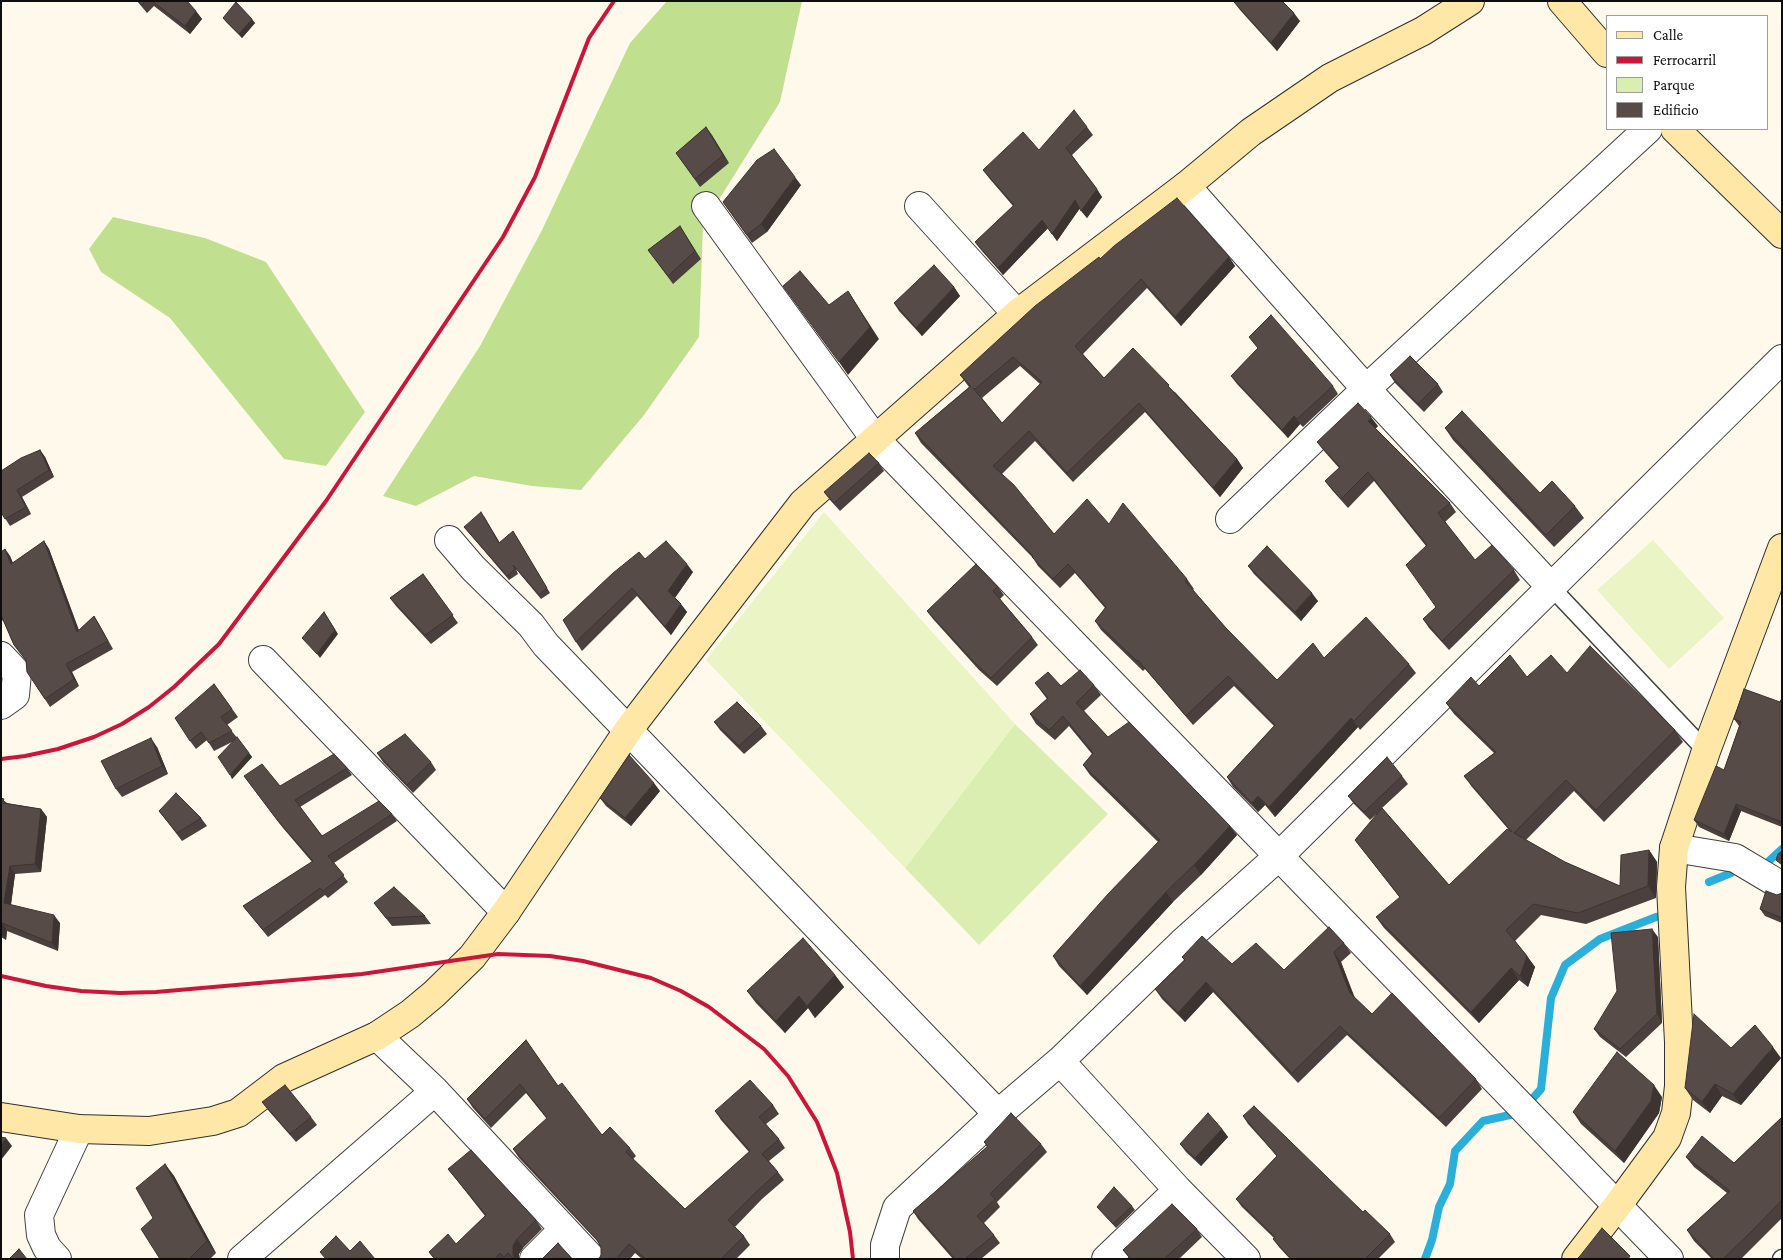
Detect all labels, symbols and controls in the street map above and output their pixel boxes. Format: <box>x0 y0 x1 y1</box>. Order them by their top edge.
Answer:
legend <box>1606 15 1768 130</box>
text: Calle <box>1653 27 1683 43</box>
text: Ferrocarril <box>1653 52 1716 68</box>
text: Parque <box>1653 77 1694 93</box>
text: Edificio <box>1653 102 1699 118</box>

